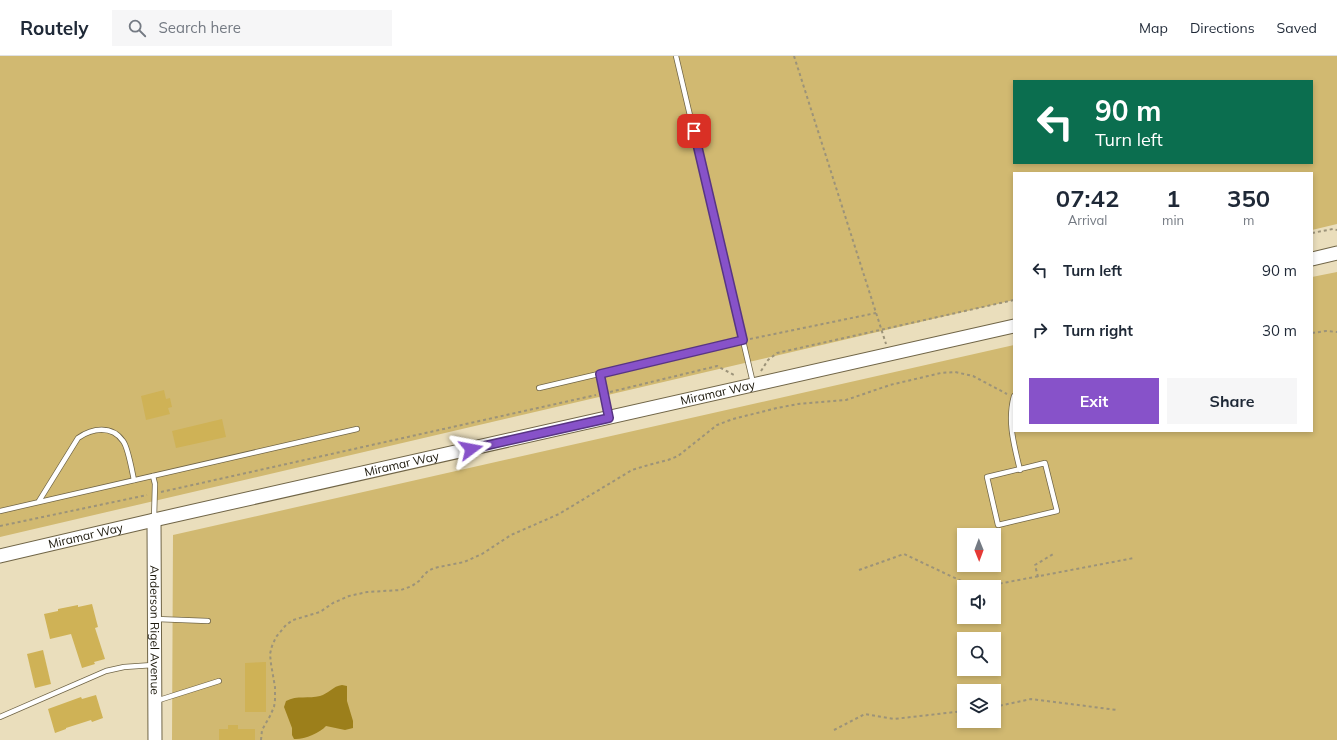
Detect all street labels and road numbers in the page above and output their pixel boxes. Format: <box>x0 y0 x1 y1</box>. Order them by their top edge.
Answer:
street label: Miramar Way <box>679 377 757 408</box>
street label: Miramar Way <box>363 448 441 479</box>
street label: Miramar Way <box>47 519 125 551</box>
street label: Anderson Rigel Avenue <box>147 565 163 695</box>

